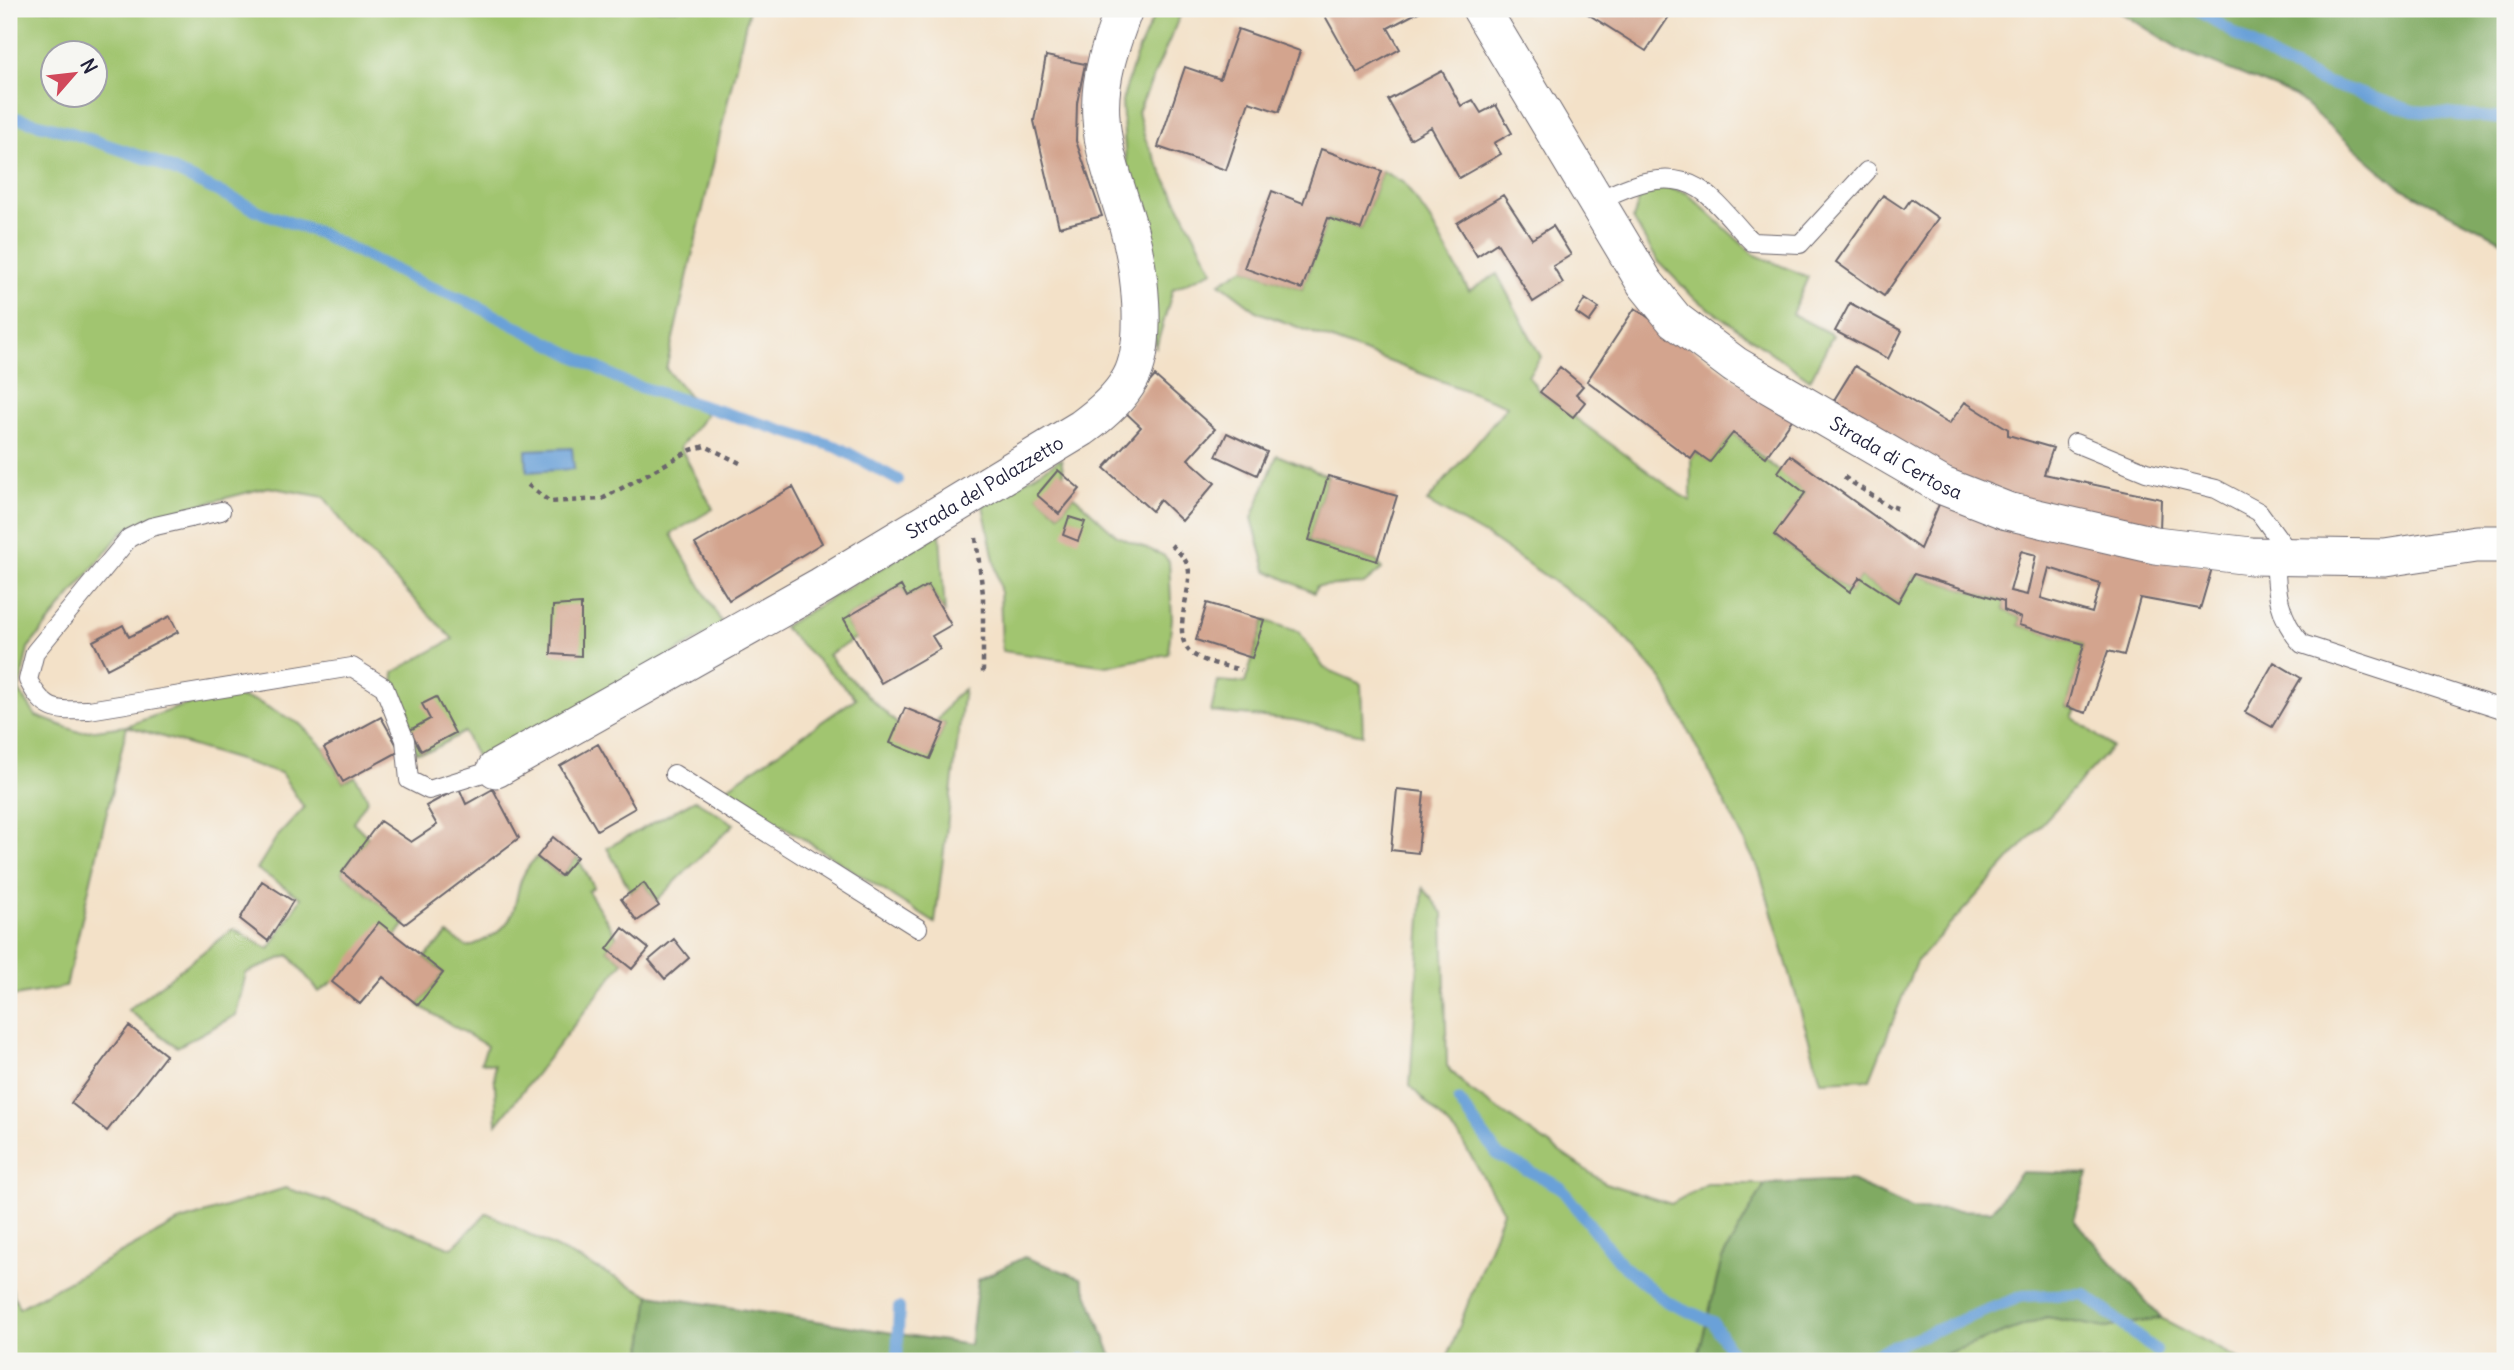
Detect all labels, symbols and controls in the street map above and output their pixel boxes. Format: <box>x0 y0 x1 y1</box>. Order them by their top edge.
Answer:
north arrow <box>38 38 108 108</box>
text: N <box>75 55 103 77</box>
street label: Strada di Certosa <box>1826 411 1966 504</box>
street label: Strada del Palazzetto <box>901 430 1068 544</box>

